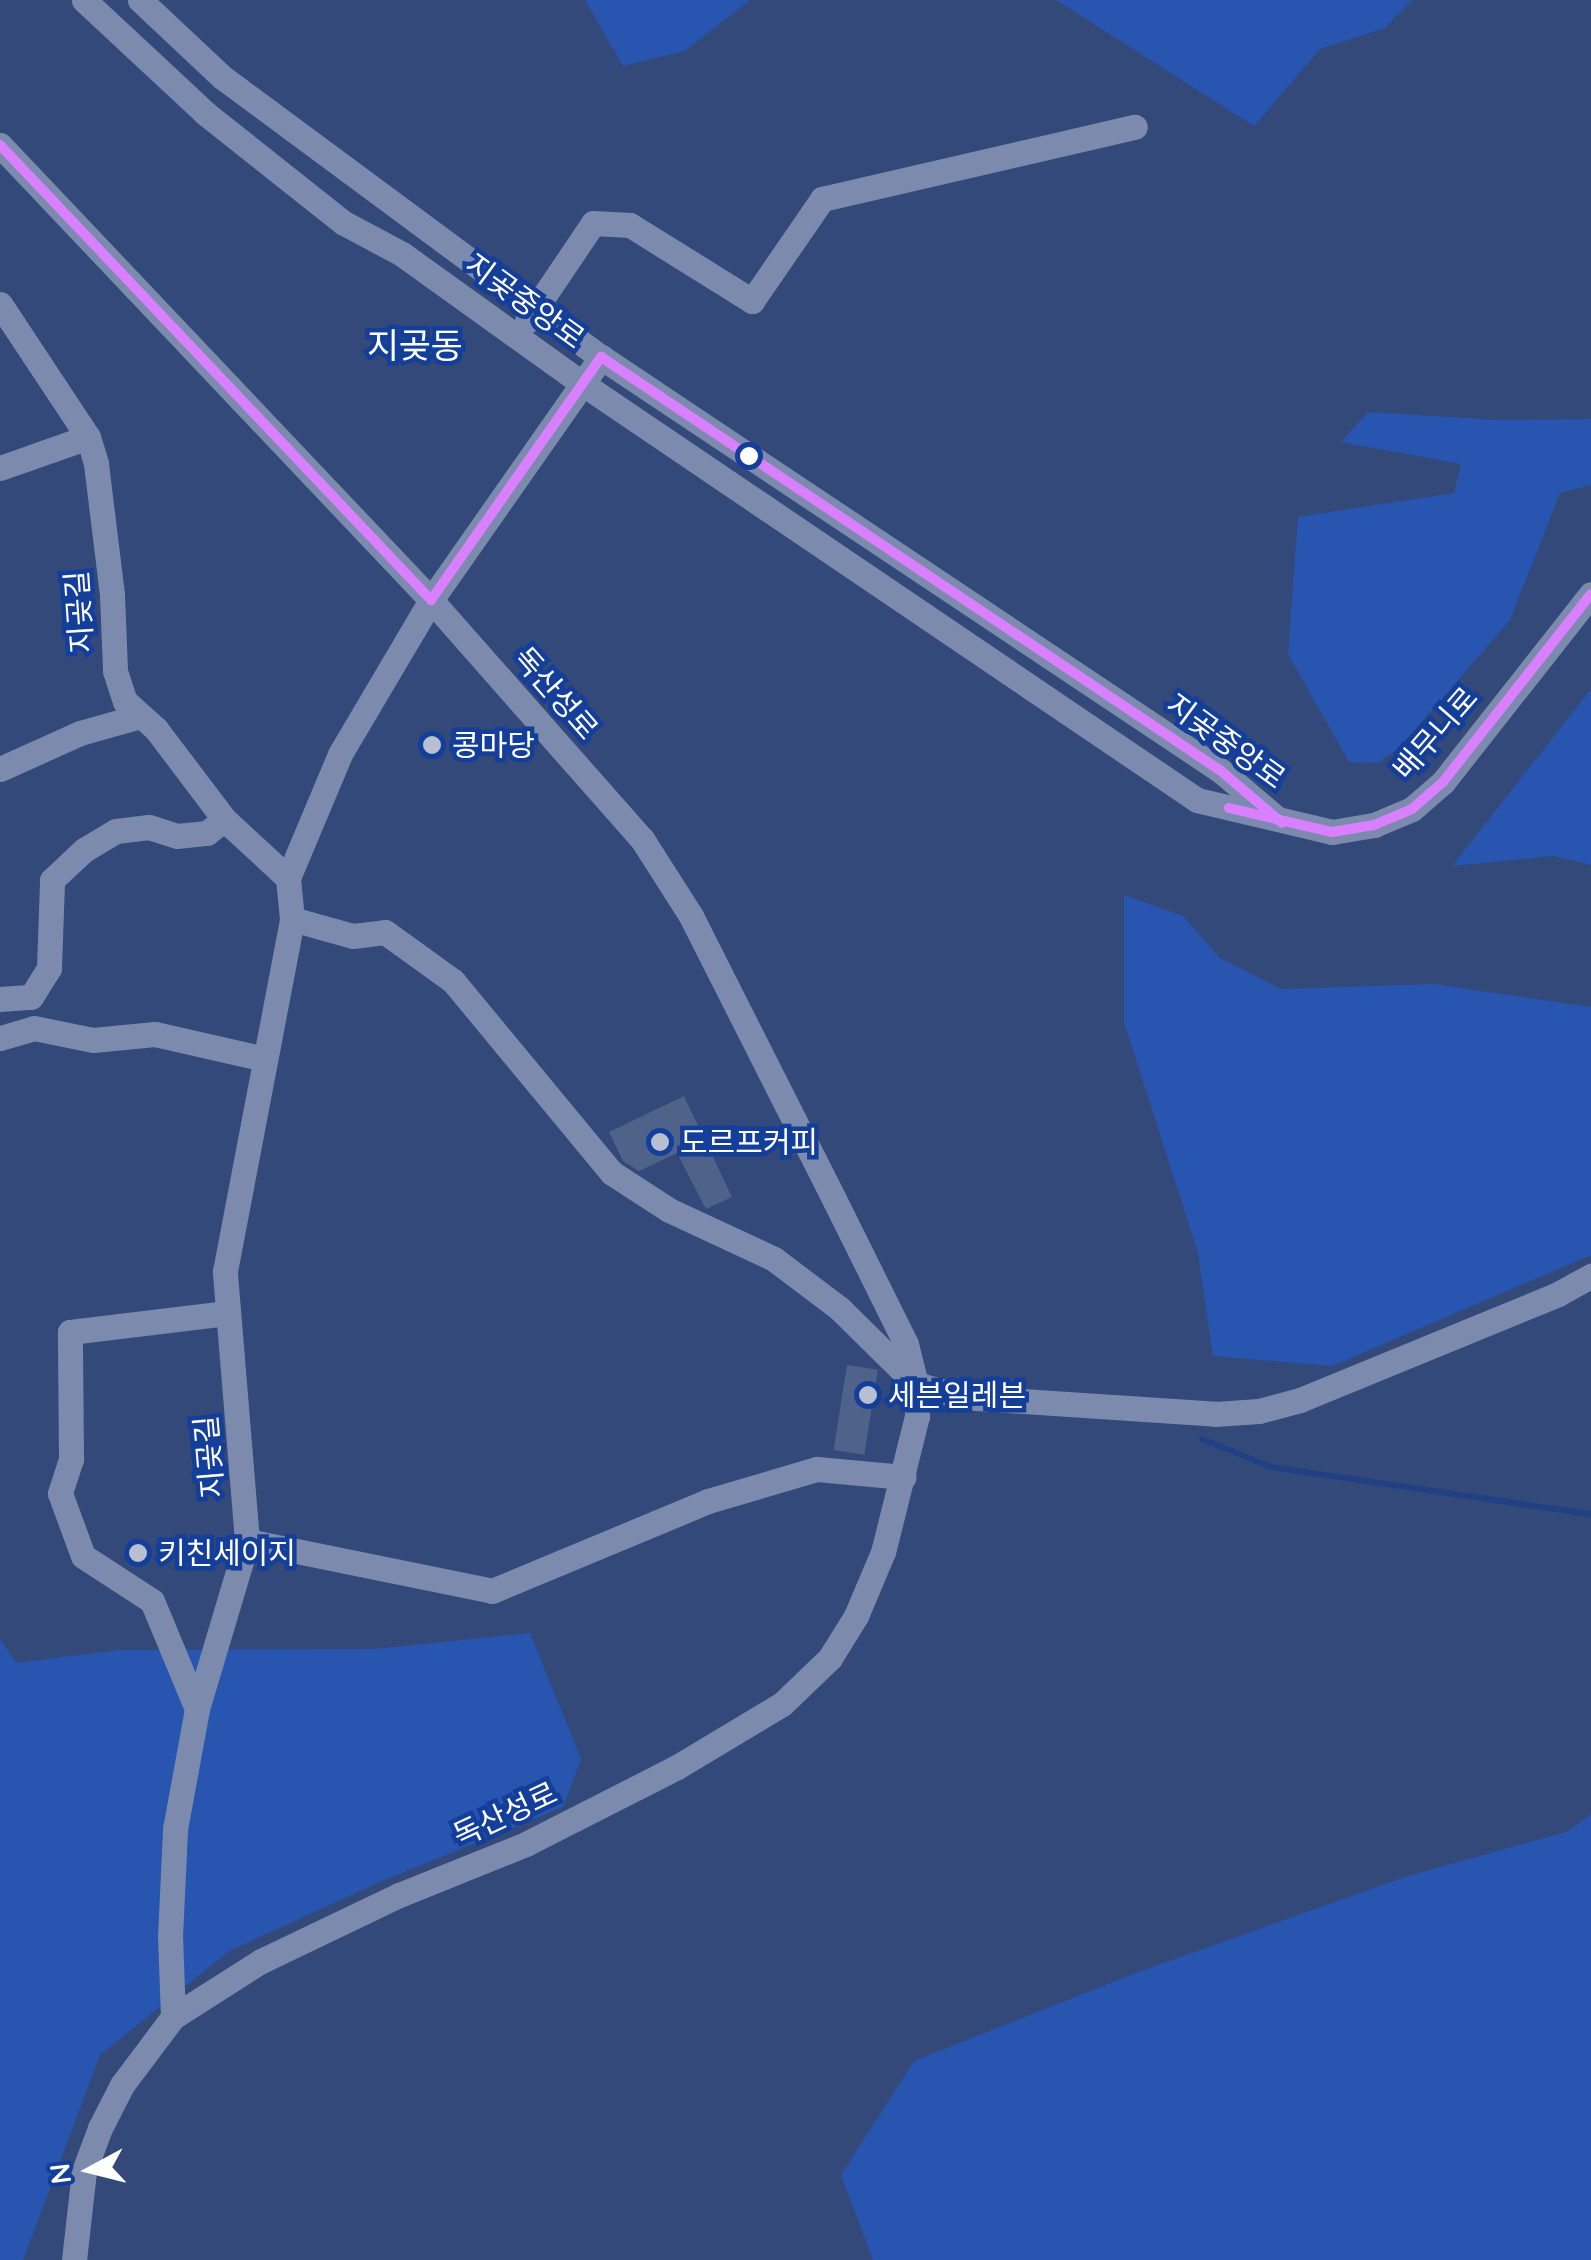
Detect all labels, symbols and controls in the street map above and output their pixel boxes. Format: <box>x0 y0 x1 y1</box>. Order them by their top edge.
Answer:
street label: 지곶중앙로 <box>459 246 591 356</box>
district label: 지곶동 <box>367 324 463 366</box>
unlabelled marker <box>739 446 759 466</box>
street label: 지곶길 <box>58 569 100 655</box>
street label: 독산성로 <box>506 640 606 746</box>
street label: 배무니로 <box>1385 680 1485 786</box>
street label: 지곶중앙로 <box>1160 686 1292 796</box>
place label: 콩마당 <box>452 727 535 763</box>
marker: 콩마당 <box>421 734 443 756</box>
place label: 도르프커피 <box>680 1124 818 1160</box>
marker: 도르프커피 <box>649 1131 671 1153</box>
place label: 세븐일레븐 <box>888 1377 1026 1413</box>
marker: 세븐일레븐 <box>857 1384 879 1406</box>
street label: 지곶길 <box>187 1414 231 1500</box>
place label: 키친세이지 <box>158 1535 296 1571</box>
marker: 키친세이지 <box>127 1542 149 1564</box>
street label: 독산성로 <box>447 1774 563 1854</box>
north arrow <box>40 2120 140 2220</box>
text: N <box>41 2161 78 2186</box>

